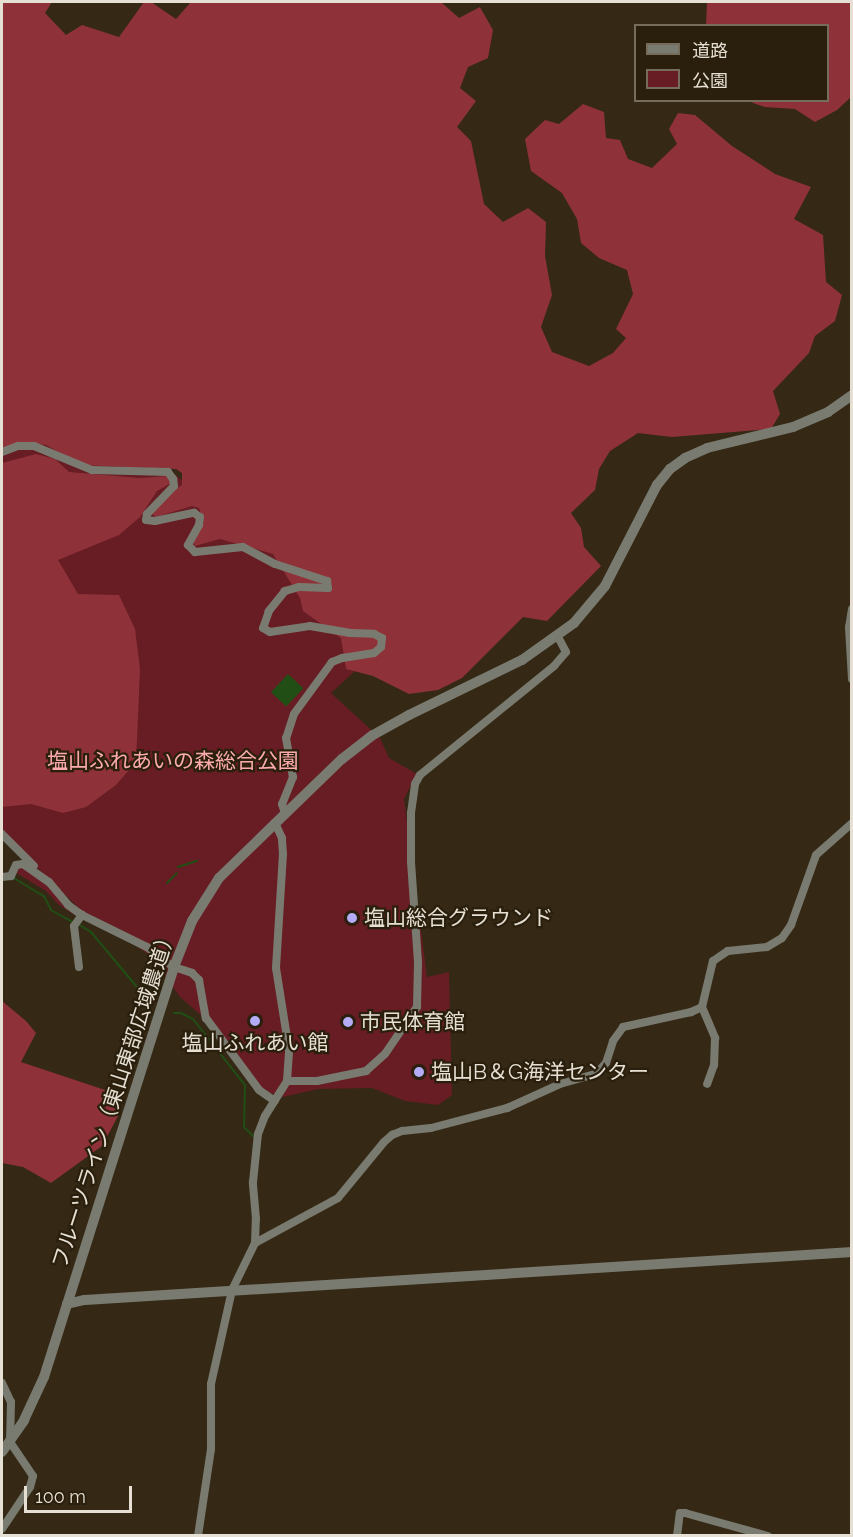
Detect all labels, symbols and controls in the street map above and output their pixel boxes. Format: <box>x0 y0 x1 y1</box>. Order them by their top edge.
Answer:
legend <box>634 24 829 102</box>
text: 道路 <box>692 40 728 61</box>
text: 公園 <box>692 70 728 91</box>
park label: 塩山ふれあいの森総合公園 <box>47 748 299 774</box>
place label: 塩山総合グラウンド <box>364 905 553 931</box>
marker: 塩山総合グラウンド <box>345 911 359 925</box>
street label: フルーツライン（東山東部広域農道） <box>47 924 181 1272</box>
place label: 市民体育館 <box>360 1009 465 1035</box>
marker: 塩山ふれあい館 <box>248 1014 262 1028</box>
marker: 市民体育館 <box>341 1015 355 1029</box>
place label: 塩山ふれあい館 <box>182 1030 328 1056</box>
place label: 塩山B＆G海洋センター <box>431 1059 649 1085</box>
marker: 塩山B＆G海洋センター <box>412 1065 426 1079</box>
scale bar <box>27 1474 135 1512</box>
text: 100 m <box>35 1486 86 1507</box>

